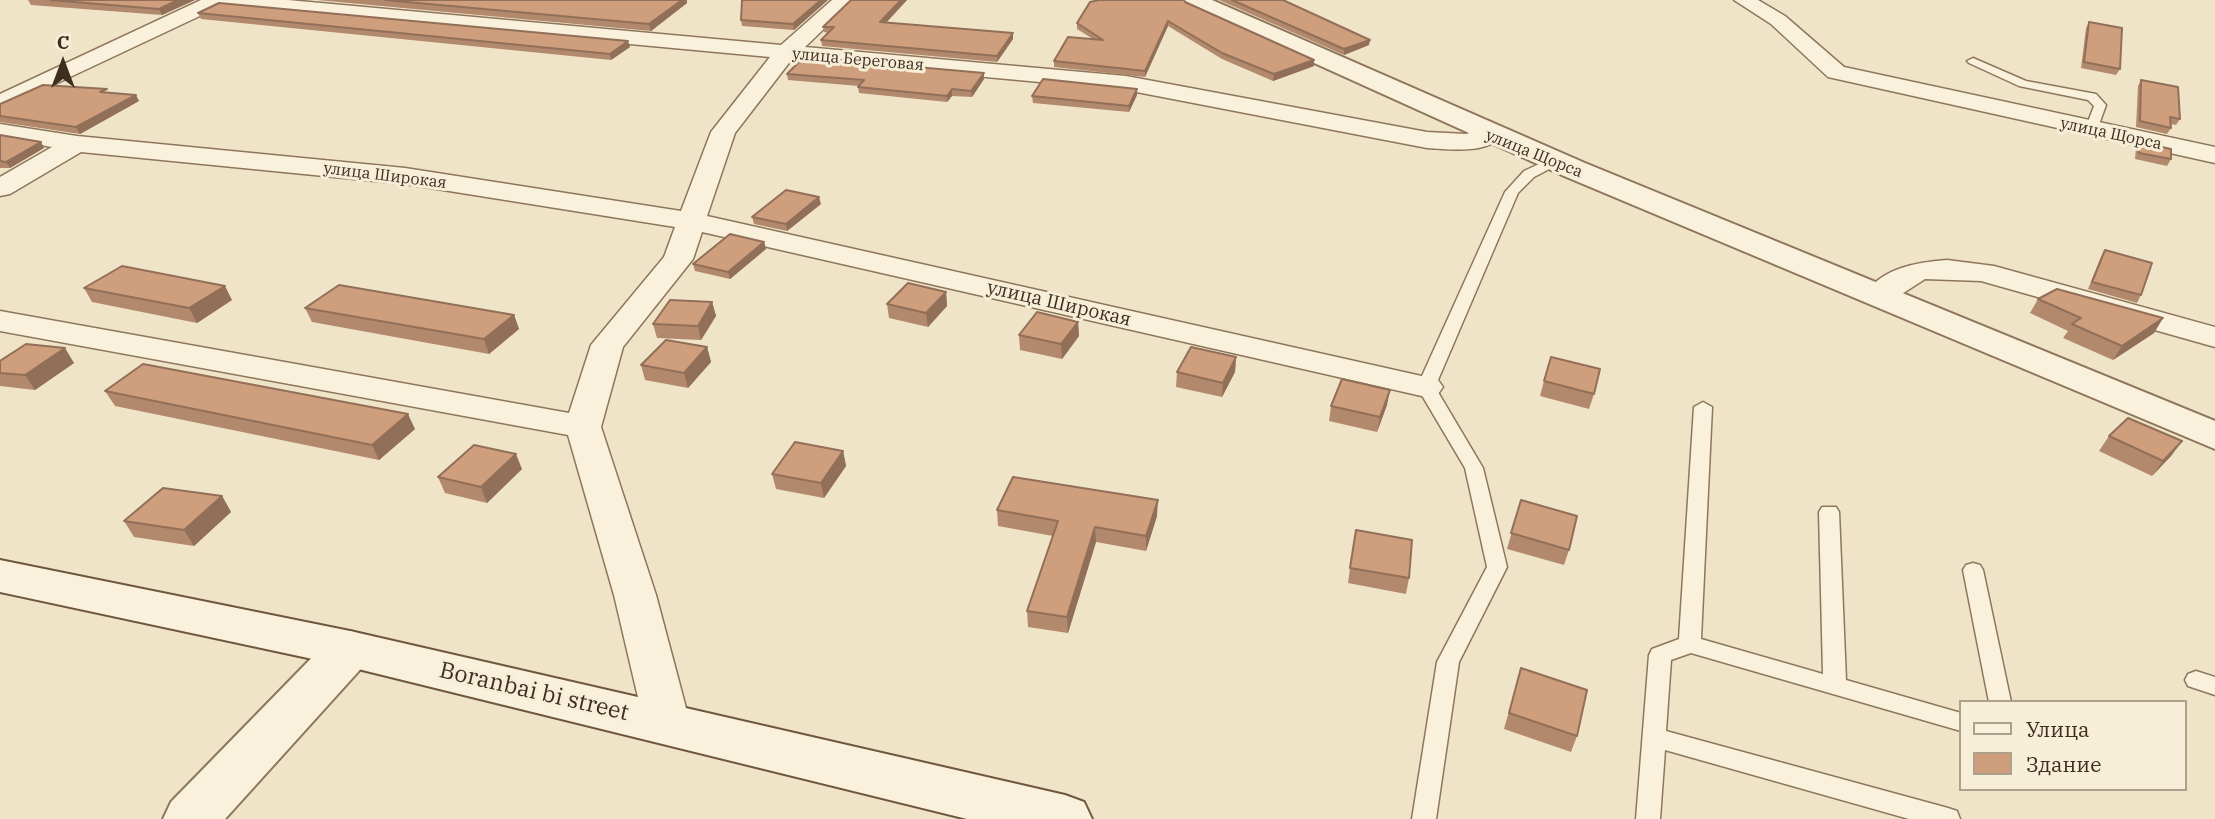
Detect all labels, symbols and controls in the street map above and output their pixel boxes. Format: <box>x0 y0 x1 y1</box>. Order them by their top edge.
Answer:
north arrow <box>28 28 98 98</box>
text: С <box>57 30 69 54</box>
street label: улица Береговая <box>791 45 925 75</box>
street label: улица Щорса <box>2059 114 2163 154</box>
street label: улица Щорса <box>1483 126 1585 182</box>
street label: улица Широкая <box>322 159 448 193</box>
street label: улица Широкая <box>985 276 1133 332</box>
street label: Boranbai bi street <box>437 657 631 727</box>
legend <box>1960 700 2187 791</box>
text: Улица <box>2026 715 2090 743</box>
text: Здание <box>2026 750 2101 778</box>

